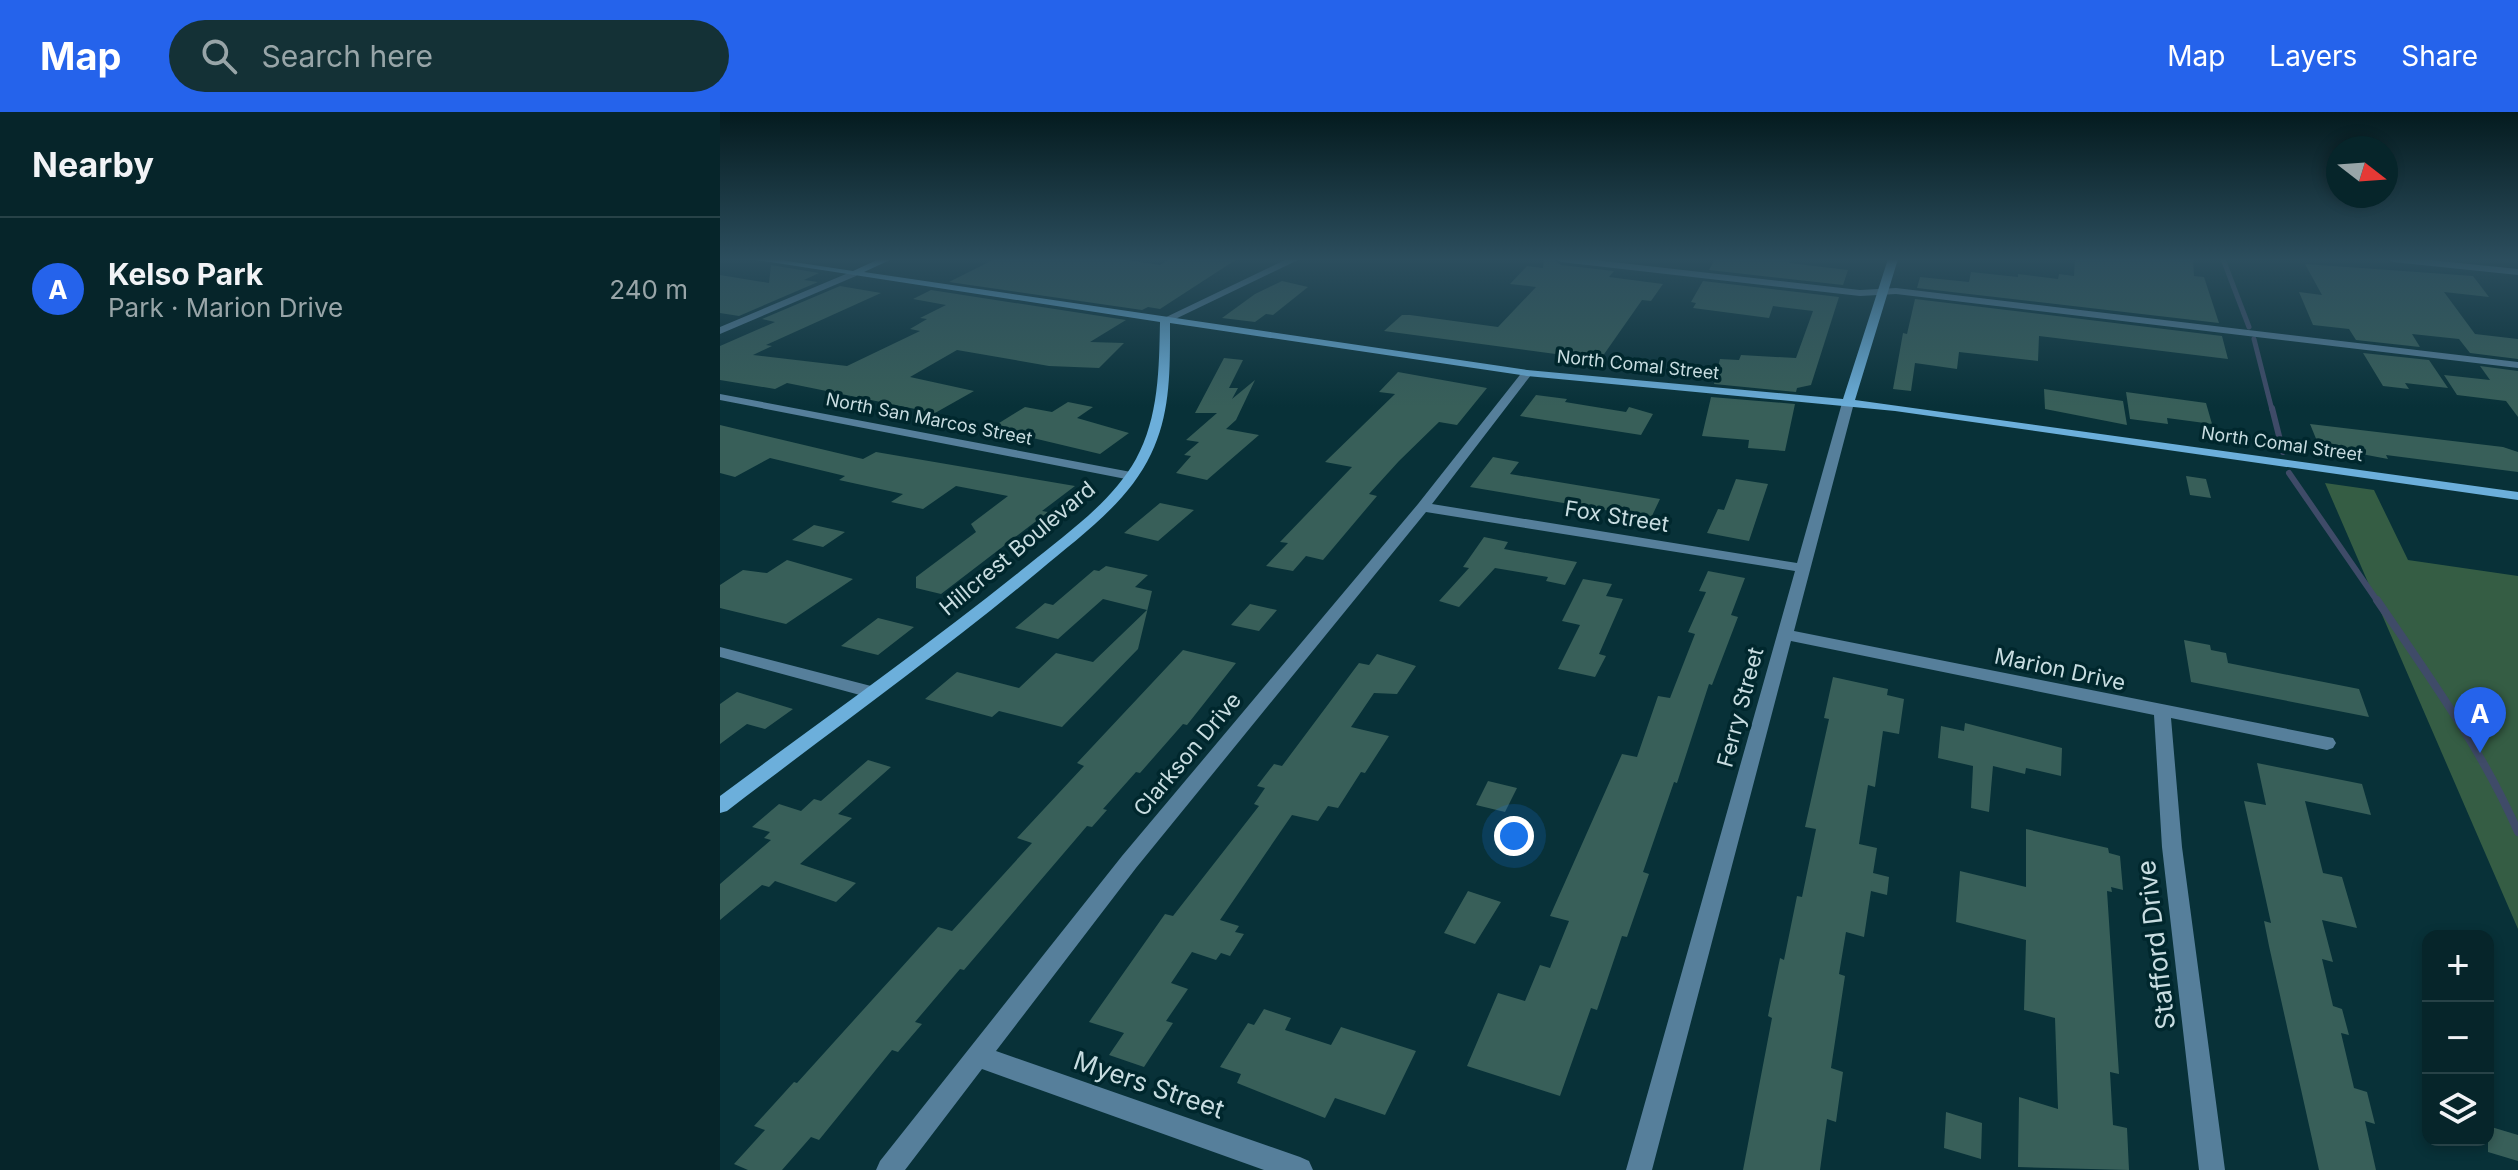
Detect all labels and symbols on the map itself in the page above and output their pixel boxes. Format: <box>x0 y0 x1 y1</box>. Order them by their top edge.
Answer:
north arrow <box>2326 136 2398 208</box>
street label: North Comal Street <box>1556 346 1720 383</box>
street label: North San Marcos Street <box>824 388 1034 449</box>
street label: North Comal Street <box>2200 422 2364 465</box>
street label: Hillcrest Boulevard <box>934 475 1100 621</box>
street label: Fox Street <box>1563 495 1671 537</box>
street label: Marion Drive <box>1992 642 2128 696</box>
street label: Ferry Street <box>1712 644 1768 770</box>
street label: Clarkson Drive <box>1128 687 1246 821</box>
pin: A <box>2454 687 2506 753</box>
your location <box>1494 816 1534 856</box>
street label: Stafford Drive <box>2130 859 2181 1031</box>
street label: Myers Street <box>1070 1044 1228 1125</box>

